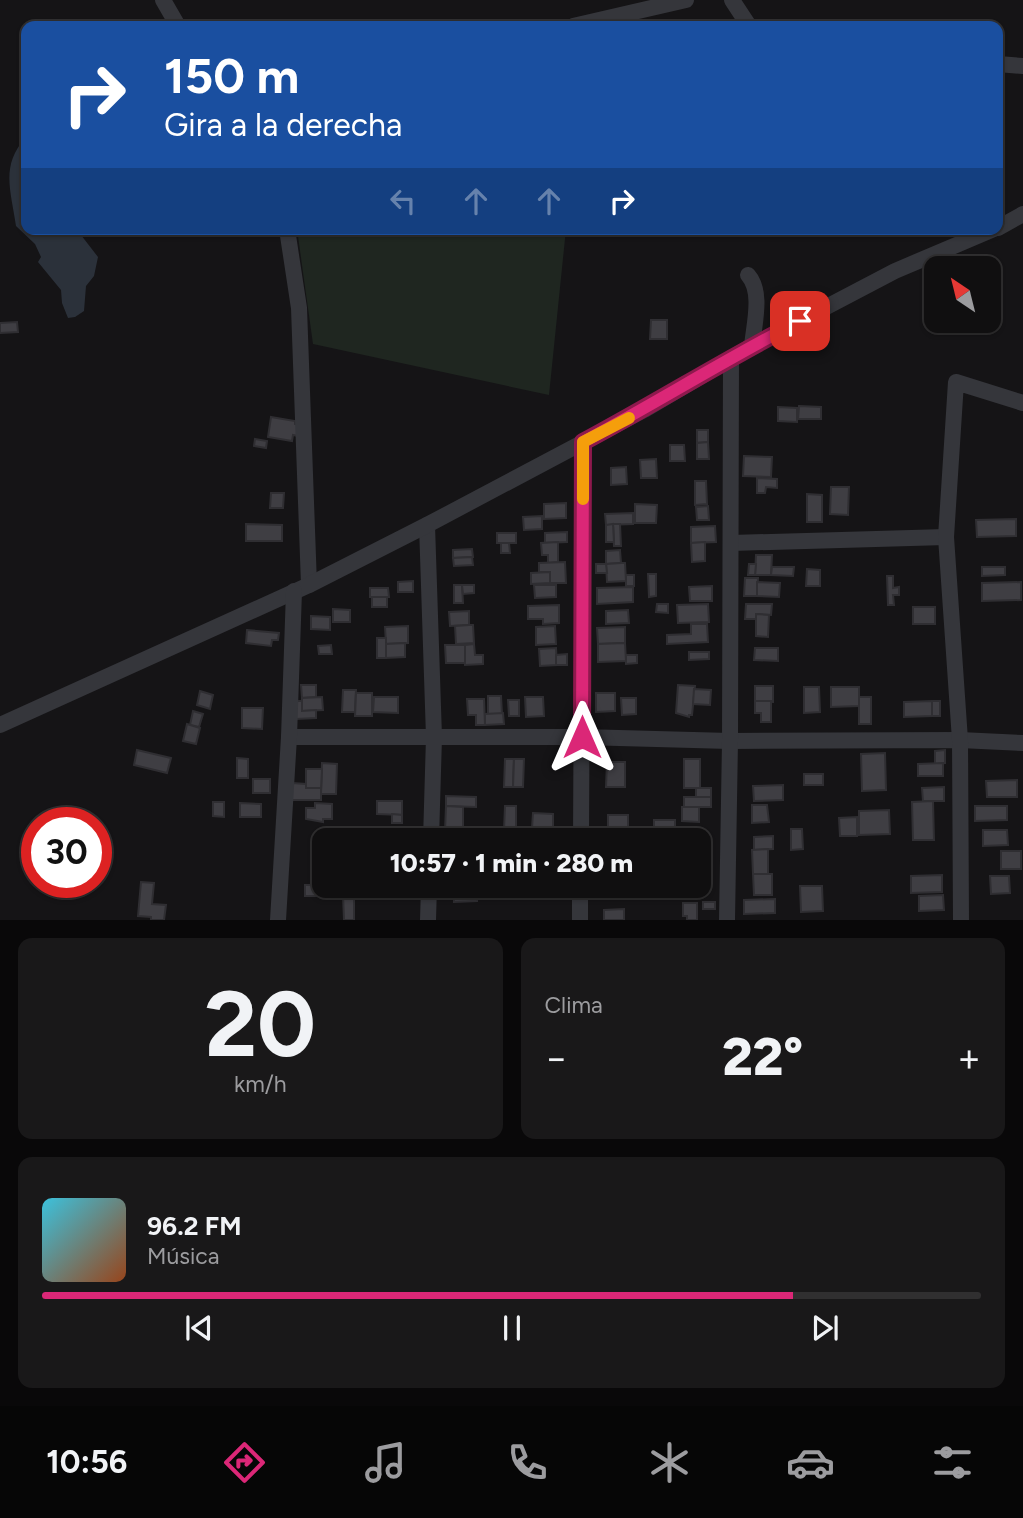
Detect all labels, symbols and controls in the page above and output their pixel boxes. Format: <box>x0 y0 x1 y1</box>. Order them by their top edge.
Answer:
text: 150 m <box>164 46 299 105</box>
icon: right <box>49 49 140 140</box>
text: Gira a la derecha <box>164 106 402 144</box>
icon: left <box>384 182 422 220</box>
icon: ahead <box>457 182 495 220</box>
icon: ahead <box>530 182 568 220</box>
icon: right <box>603 182 641 220</box>
north arrow <box>924 256 1001 332</box>
map controls <box>924 256 1001 333</box>
pin <box>770 291 830 351</box>
icon: arrive <box>781 302 819 340</box>
position arrow <box>545 700 619 774</box>
speed limit sign: 30 <box>21 807 112 898</box>
text: 10:57 · 1 min · 280 m <box>390 847 633 879</box>
text: 20 <box>204 970 316 1079</box>
text: Clima <box>545 991 603 1019</box>
text: 22° <box>722 1026 803 1088</box>
text: − <box>545 1035 568 1081</box>
text: + <box>957 1035 981 1081</box>
text: km/h <box>234 1070 287 1098</box>
text: 96.2 FM <box>147 1210 242 1242</box>
text: Música <box>147 1242 220 1270</box>
icon: previous <box>180 1309 218 1347</box>
icon: pause <box>493 1309 531 1347</box>
icon: next <box>806 1309 844 1347</box>
icon: directions <box>220 1438 269 1487</box>
icon: music <box>361 1438 410 1487</box>
icon: phone <box>503 1438 552 1487</box>
icon: climate <box>645 1438 694 1487</box>
icon: car <box>786 1438 835 1487</box>
icon: filters <box>928 1438 977 1487</box>
text: 10:56 <box>46 1443 127 1481</box>

